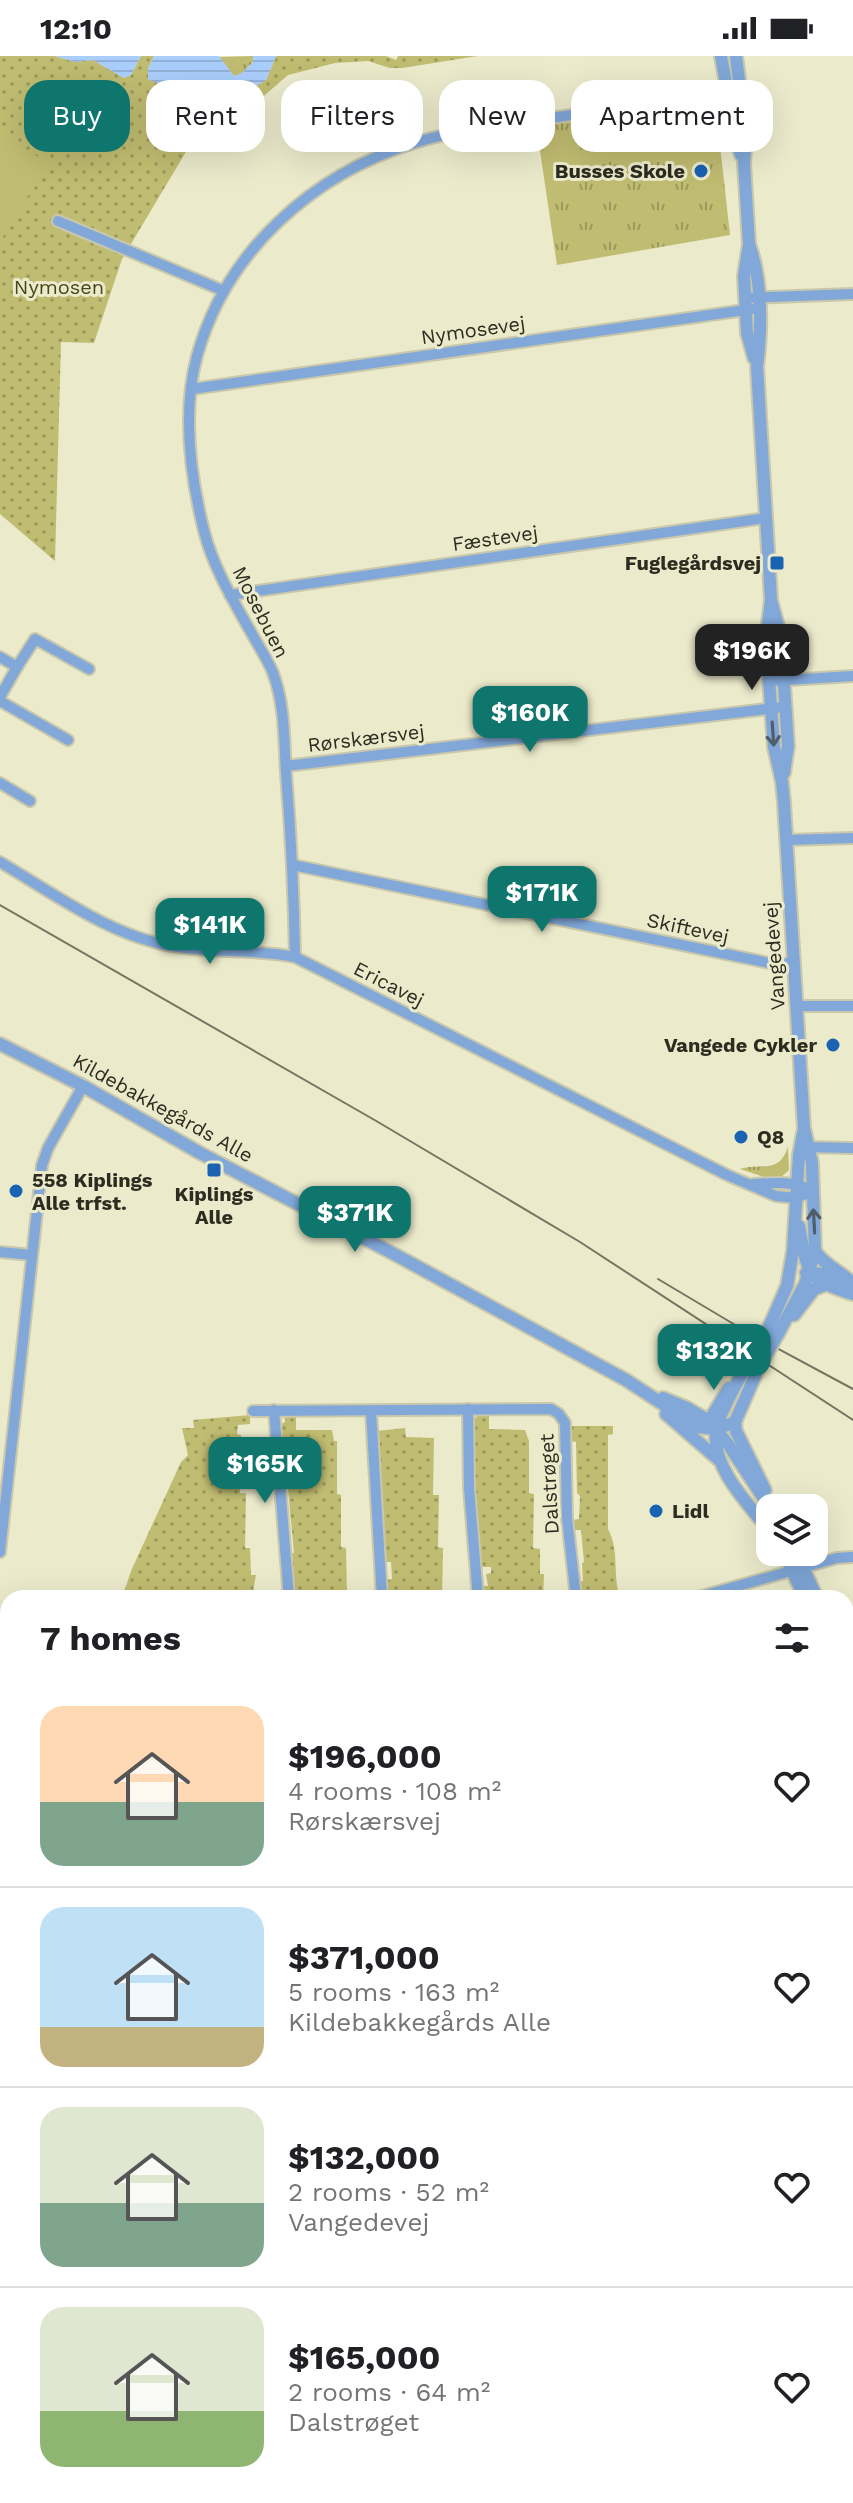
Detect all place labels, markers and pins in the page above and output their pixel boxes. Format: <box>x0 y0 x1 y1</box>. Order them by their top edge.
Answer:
place label: Busses Skole <box>555 159 685 183</box>
marker: Busses Skole <box>692 162 710 180</box>
place label: Fuglegårdsvej <box>625 551 761 575</box>
marker: Fuglegårdsvej <box>768 554 786 572</box>
pin: $196K <box>696 624 808 692</box>
pin: $160K <box>474 686 586 754</box>
pin: $171K <box>486 866 598 934</box>
pin: $141K <box>154 898 266 966</box>
place label: Vangede Cykler <box>664 1033 817 1057</box>
marker: Vangede Cykler <box>824 1036 842 1054</box>
place label: Q8 <box>757 1125 784 1149</box>
marker: Q8 <box>732 1128 750 1146</box>
marker: Kiplings Alle <box>205 1161 223 1179</box>
place label: 558 Kiplings Alle trfst. <box>32 1168 153 1215</box>
marker: 558 Kiplings Alle trfst. <box>7 1182 25 1200</box>
place label: Kiplings Alle <box>175 1182 254 1229</box>
pin: $371K <box>299 1186 411 1254</box>
pin: $132K <box>658 1324 770 1392</box>
pin: $165K <box>209 1437 321 1505</box>
place label: Lidl <box>672 1499 709 1523</box>
marker: Lidl <box>647 1502 665 1520</box>

